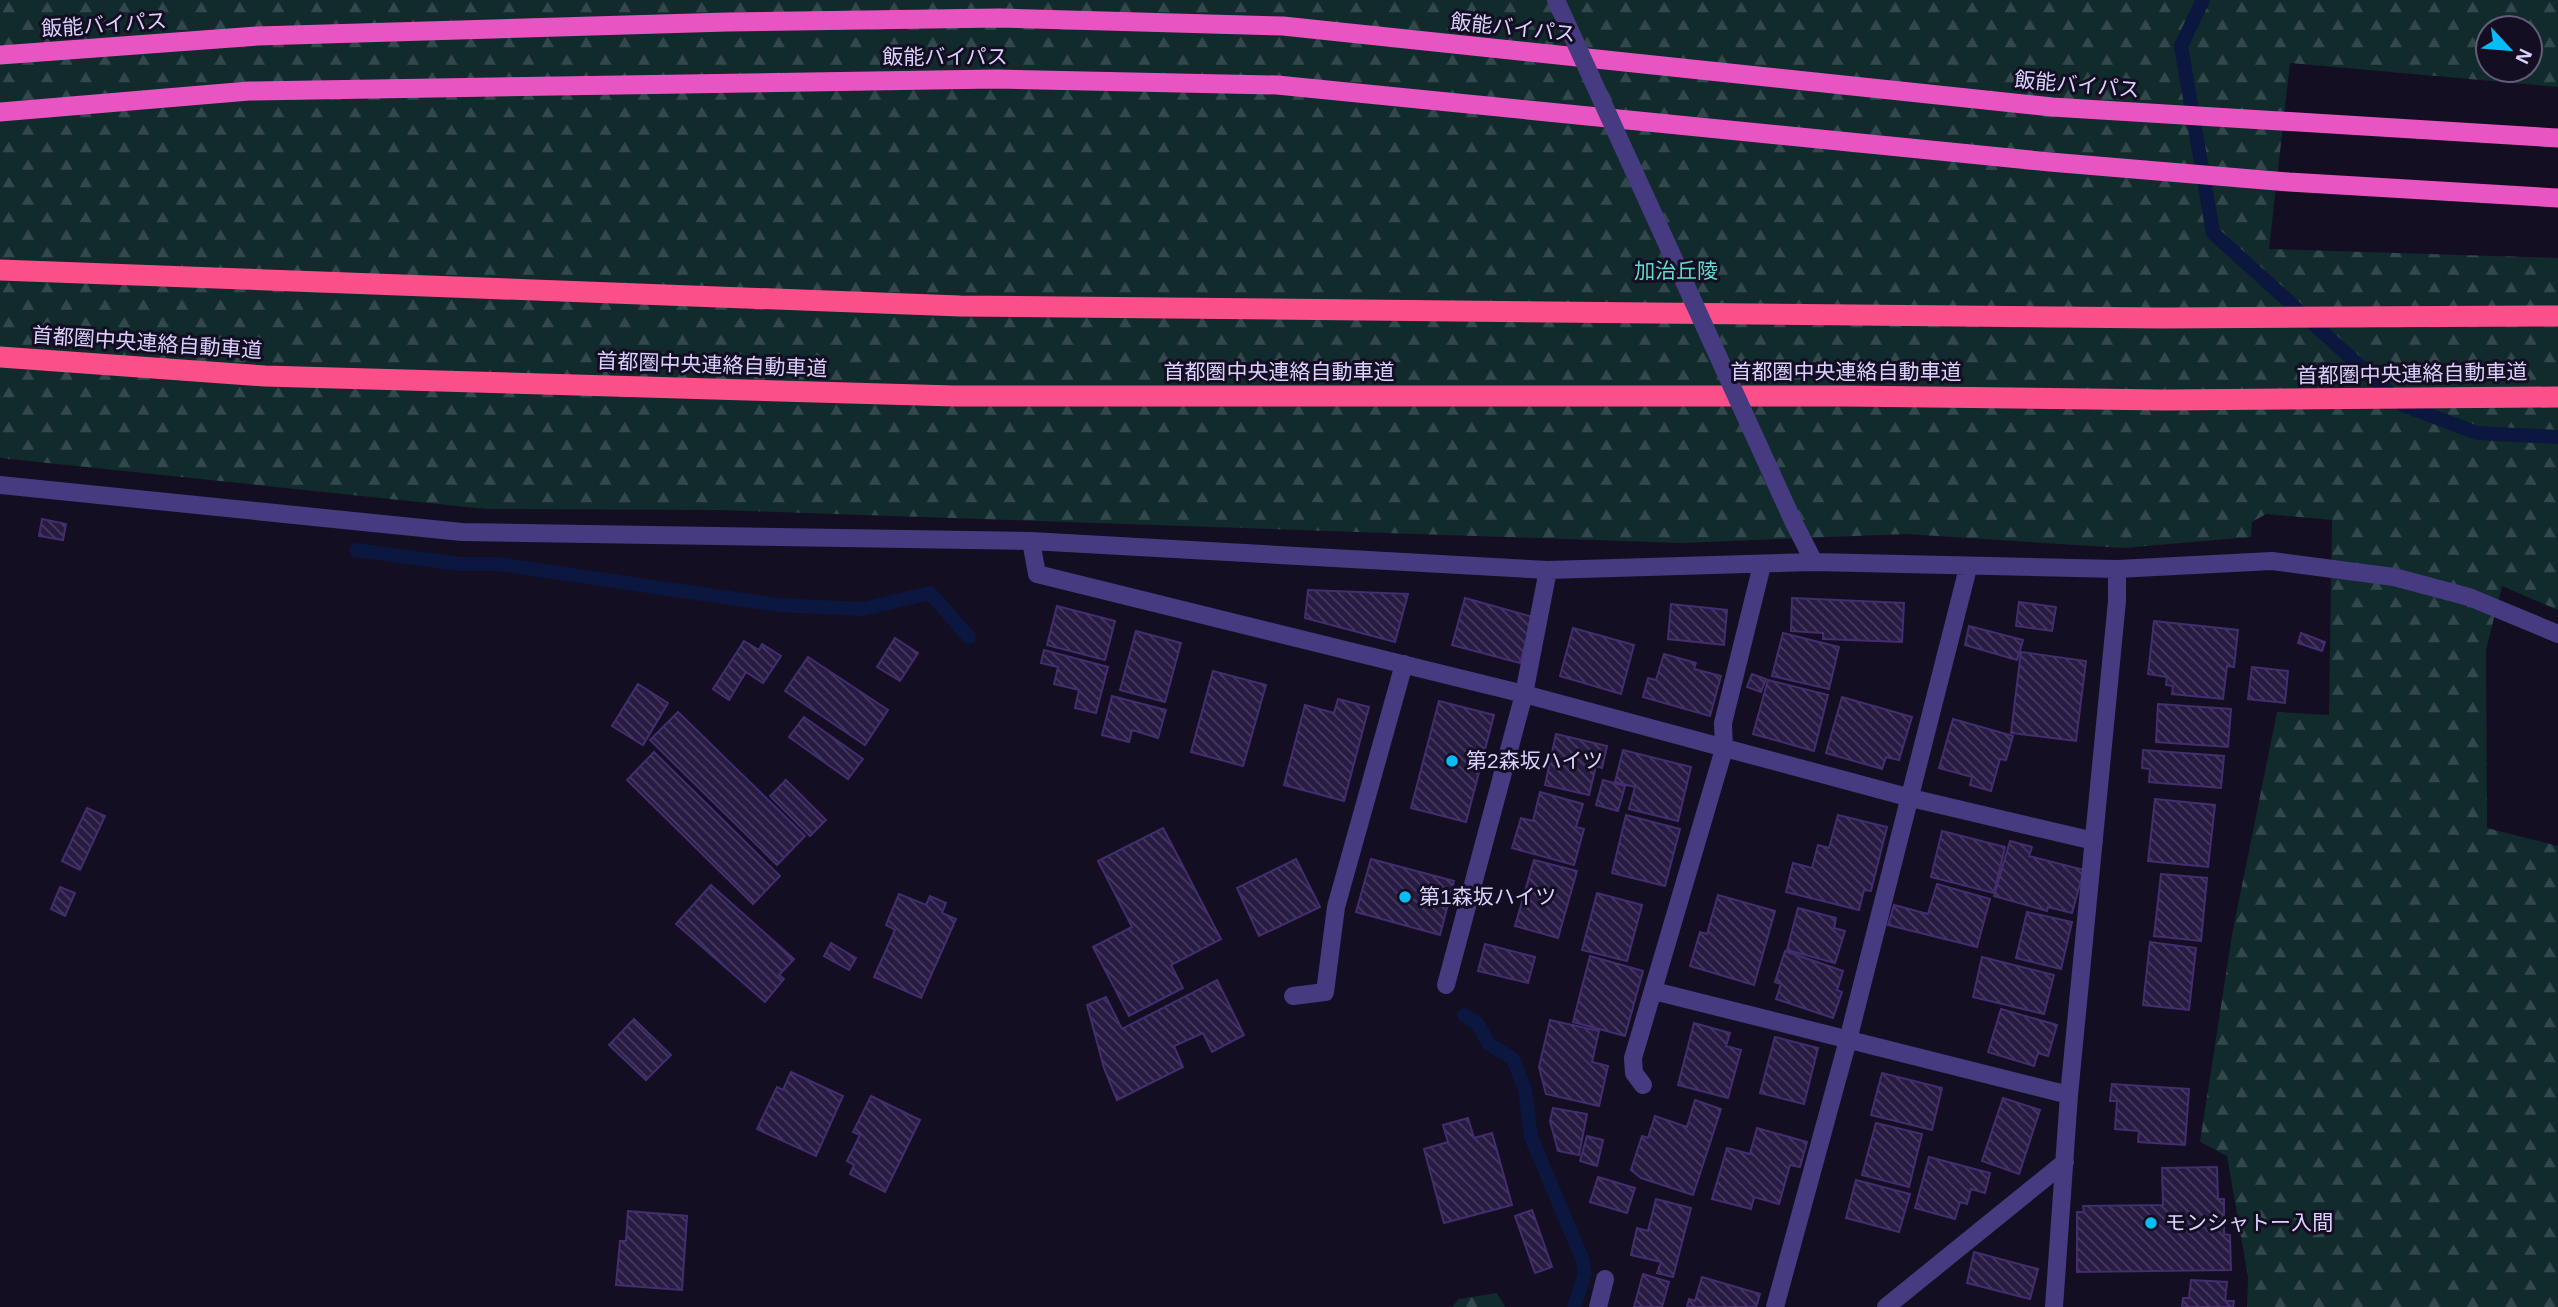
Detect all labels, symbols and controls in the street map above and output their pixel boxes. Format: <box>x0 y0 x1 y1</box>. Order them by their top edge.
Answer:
street label: 飯能バイパス <box>41 9 167 40</box>
street label: 飯能バイパス <box>1449 10 1577 46</box>
north arrow <box>2474 14 2544 84</box>
street label: 飯能バイパス <box>882 45 1008 68</box>
text: N <box>2511 45 2536 67</box>
street label: 飯能バイパス <box>2013 68 2141 101</box>
park label: 加治丘陵 <box>1634 259 1718 282</box>
street label: 首都圏中央連絡自動車道 <box>31 323 263 362</box>
street label: 首都圏中央連絡自動車道 <box>596 349 828 380</box>
street label: 首都圏中央連絡自動車道 <box>1164 360 1395 383</box>
street label: 首都圏中央連絡自動車道 <box>1731 360 1962 383</box>
street label: 首都圏中央連絡自動車道 <box>2296 360 2528 387</box>
place label: 第2森坂ハイツ <box>1466 749 1603 772</box>
marker: 第2森坂ハイツ <box>1444 753 1460 769</box>
place label: 第1森坂ハイツ <box>1419 885 1556 908</box>
marker: 第1森坂ハイツ <box>1397 889 1413 905</box>
place label: モンシャトー入間 <box>2165 1211 2333 1234</box>
marker: モンシャトー入間 <box>2143 1215 2159 1231</box>

